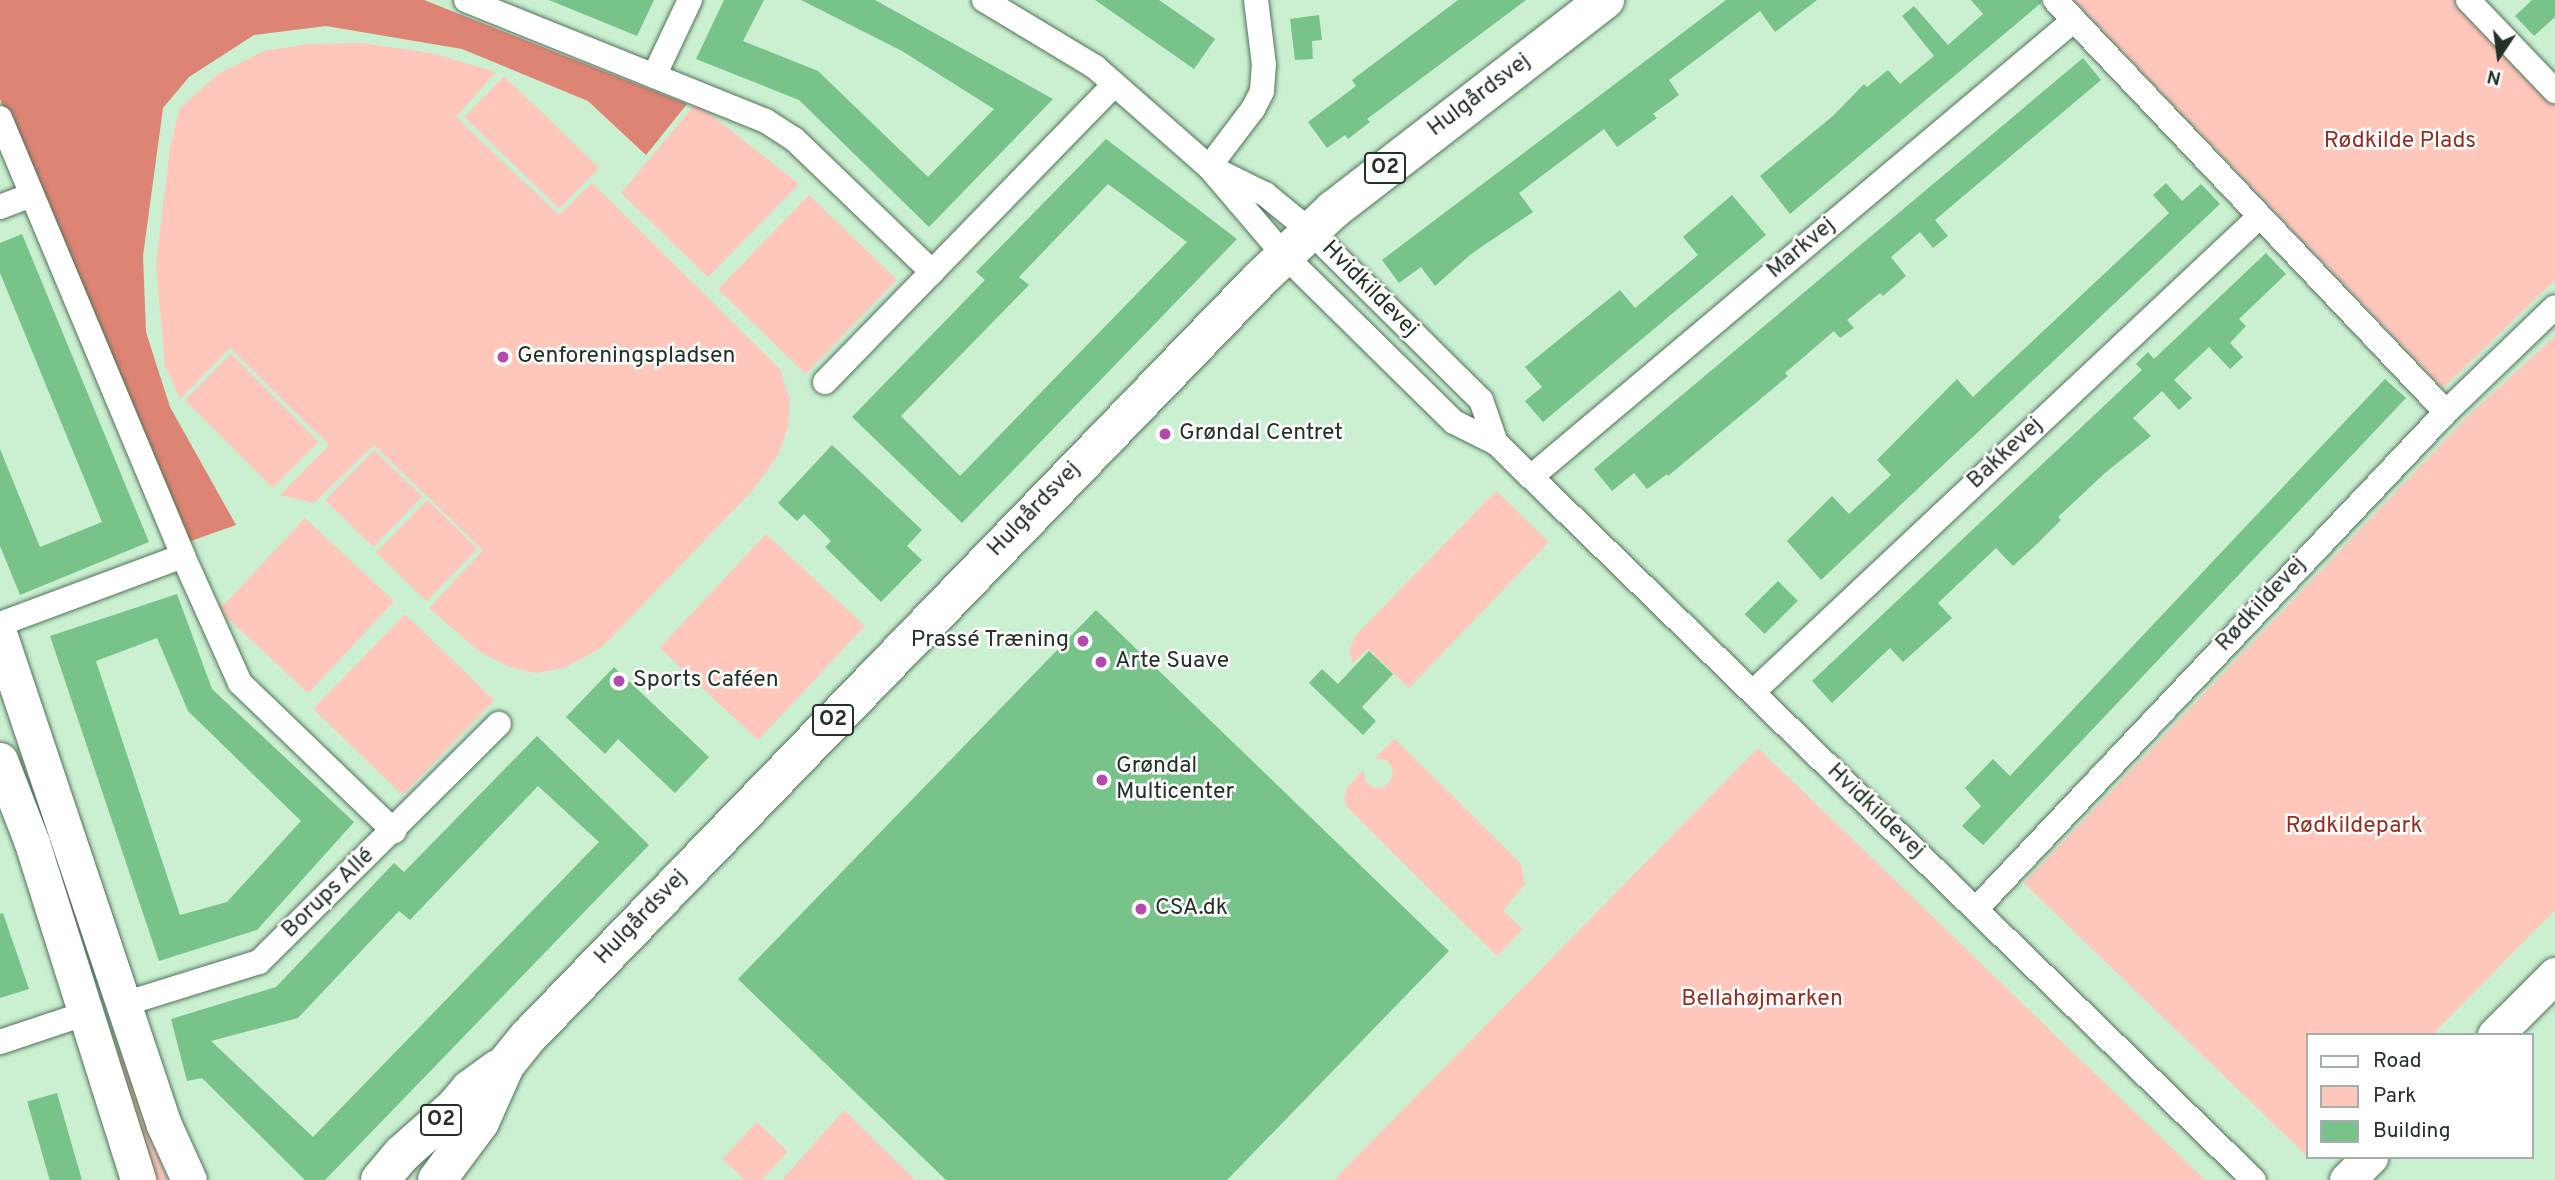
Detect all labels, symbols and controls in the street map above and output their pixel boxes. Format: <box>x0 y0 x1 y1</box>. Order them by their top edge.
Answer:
north arrow <box>2464 21 2534 91</box>
street label: Hulgårdsvej <box>1423 48 1537 144</box>
text: N <box>2485 63 2504 90</box>
park label: Rødkilde Plads <box>2324 128 2476 156</box>
road number: O2 <box>1362 150 1408 186</box>
street label: Markvej <box>1762 212 1842 286</box>
street label: Hvidkildevej <box>1315 236 1423 344</box>
place label: Genforeningspladsen <box>517 343 735 371</box>
marker: Genforeningspladsen <box>495 349 511 365</box>
street label: Bakkevej <box>1963 412 2049 496</box>
place label: Grøndal Centret <box>1179 420 1343 448</box>
marker: Grøndal Centret <box>1157 426 1173 442</box>
street label: Hulgårdsvej <box>983 457 1087 563</box>
street label: Rødkildevej <box>2211 552 2313 658</box>
place label: Prassé Træning <box>910 627 1069 655</box>
marker: Prassé Træning <box>1075 633 1091 649</box>
place label: Arte Suave <box>1115 648 1229 676</box>
marker: Arte Suave <box>1093 654 1109 670</box>
place label: Sports Caféen <box>633 667 779 695</box>
marker: Sports Caféen <box>611 673 627 689</box>
road number: O2 <box>810 702 856 738</box>
place label: Grøndal Multicenter <box>1116 753 1234 807</box>
street label: Hvidkildevej <box>1820 759 1930 865</box>
marker: Grøndal Multicenter <box>1094 772 1110 788</box>
park label: Rødkildepark <box>2285 813 2423 841</box>
street label: Borups Allé <box>277 843 381 945</box>
street label: Hulgårdsvej <box>590 865 694 971</box>
place label: CSA.dk <box>1155 895 1228 923</box>
marker: CSA.dk <box>1133 901 1149 917</box>
park label: Bellahøjmarken <box>1681 986 1843 1014</box>
legend <box>2306 1033 2534 1159</box>
text: Road <box>2373 1048 2422 1075</box>
text: Park <box>2373 1083 2416 1110</box>
road number: O2 <box>418 1102 464 1138</box>
text: Building <box>2373 1118 2451 1145</box>

